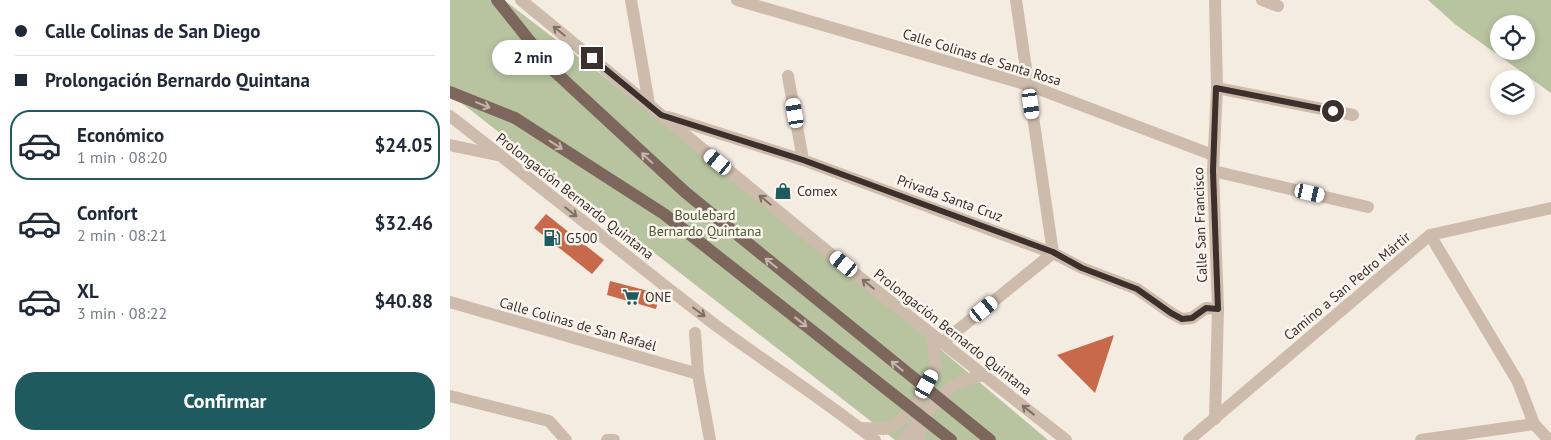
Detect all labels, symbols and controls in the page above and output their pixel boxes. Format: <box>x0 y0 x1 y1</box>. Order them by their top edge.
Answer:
map controls <box>1490 15 1535 115</box>
button: locate <box>1490 15 1535 60</box>
text: Calle Colinas de San Diego <box>45 19 260 43</box>
street label: Calle Colinas de Santa Rosa <box>901 24 1063 90</box>
one-way arrow <box>553 25 566 36</box>
callout: 2 min <box>492 40 574 76</box>
text: 2 min <box>513 47 553 67</box>
route end <box>581 47 603 69</box>
text: Prolongación Bernardo Quintana <box>45 68 310 92</box>
button: layers <box>1490 70 1535 115</box>
car <box>1021 88 1040 120</box>
car <box>785 97 804 129</box>
route start <box>1322 100 1344 122</box>
one-way arrow <box>474 101 490 110</box>
icon: car <box>17 123 62 168</box>
text: Económico <box>77 123 164 147</box>
street label: Prolongación Bernardo Quintana <box>493 129 658 263</box>
text: $24.05 <box>374 133 433 157</box>
one-way arrow <box>549 139 563 150</box>
text: 1 min · 08:20 <box>77 147 167 167</box>
car <box>701 147 734 177</box>
one-way arrow <box>641 152 654 164</box>
street label: Calle San Francisco <box>1189 167 1211 283</box>
street label: Privada Santa Cruz <box>895 170 1005 226</box>
shop icon: Comex <box>773 181 793 201</box>
place label: Comex <box>797 182 837 200</box>
car <box>1293 182 1326 204</box>
one-way arrow <box>759 195 772 206</box>
icon: car <box>17 201 62 246</box>
text: Confort <box>77 201 138 225</box>
one-way arrow <box>564 206 577 217</box>
park label: Boulebard Bernardo Quintana <box>648 206 762 240</box>
text: $32.46 <box>374 211 433 235</box>
text: 2 min · 08:21 <box>77 225 167 245</box>
fuel station icon: G500 <box>542 228 562 248</box>
street label: Camino a San Pedro Mártir <box>1280 228 1414 344</box>
place label: G500 <box>566 229 598 247</box>
car <box>827 249 860 279</box>
one-way arrow <box>765 257 778 268</box>
street label: Prolongación Bernardo Quintana <box>871 265 1036 399</box>
one-way arrow <box>862 278 875 289</box>
icon: car <box>17 279 62 324</box>
text: XL <box>77 279 99 303</box>
supermarket icon: ONE <box>621 287 641 307</box>
place label: ONE <box>645 288 672 306</box>
text: $40.88 <box>374 289 433 313</box>
street label: Calle Colinas de San Rafaél <box>497 293 659 355</box>
car <box>967 294 1000 324</box>
text: 3 min · 08:22 <box>77 303 167 323</box>
one-way arrow <box>692 306 705 317</box>
one-way arrow <box>794 316 807 327</box>
one-way arrow <box>891 360 904 371</box>
car <box>913 367 940 401</box>
button: Confirmar <box>15 372 435 430</box>
one-way arrow <box>1021 405 1035 415</box>

